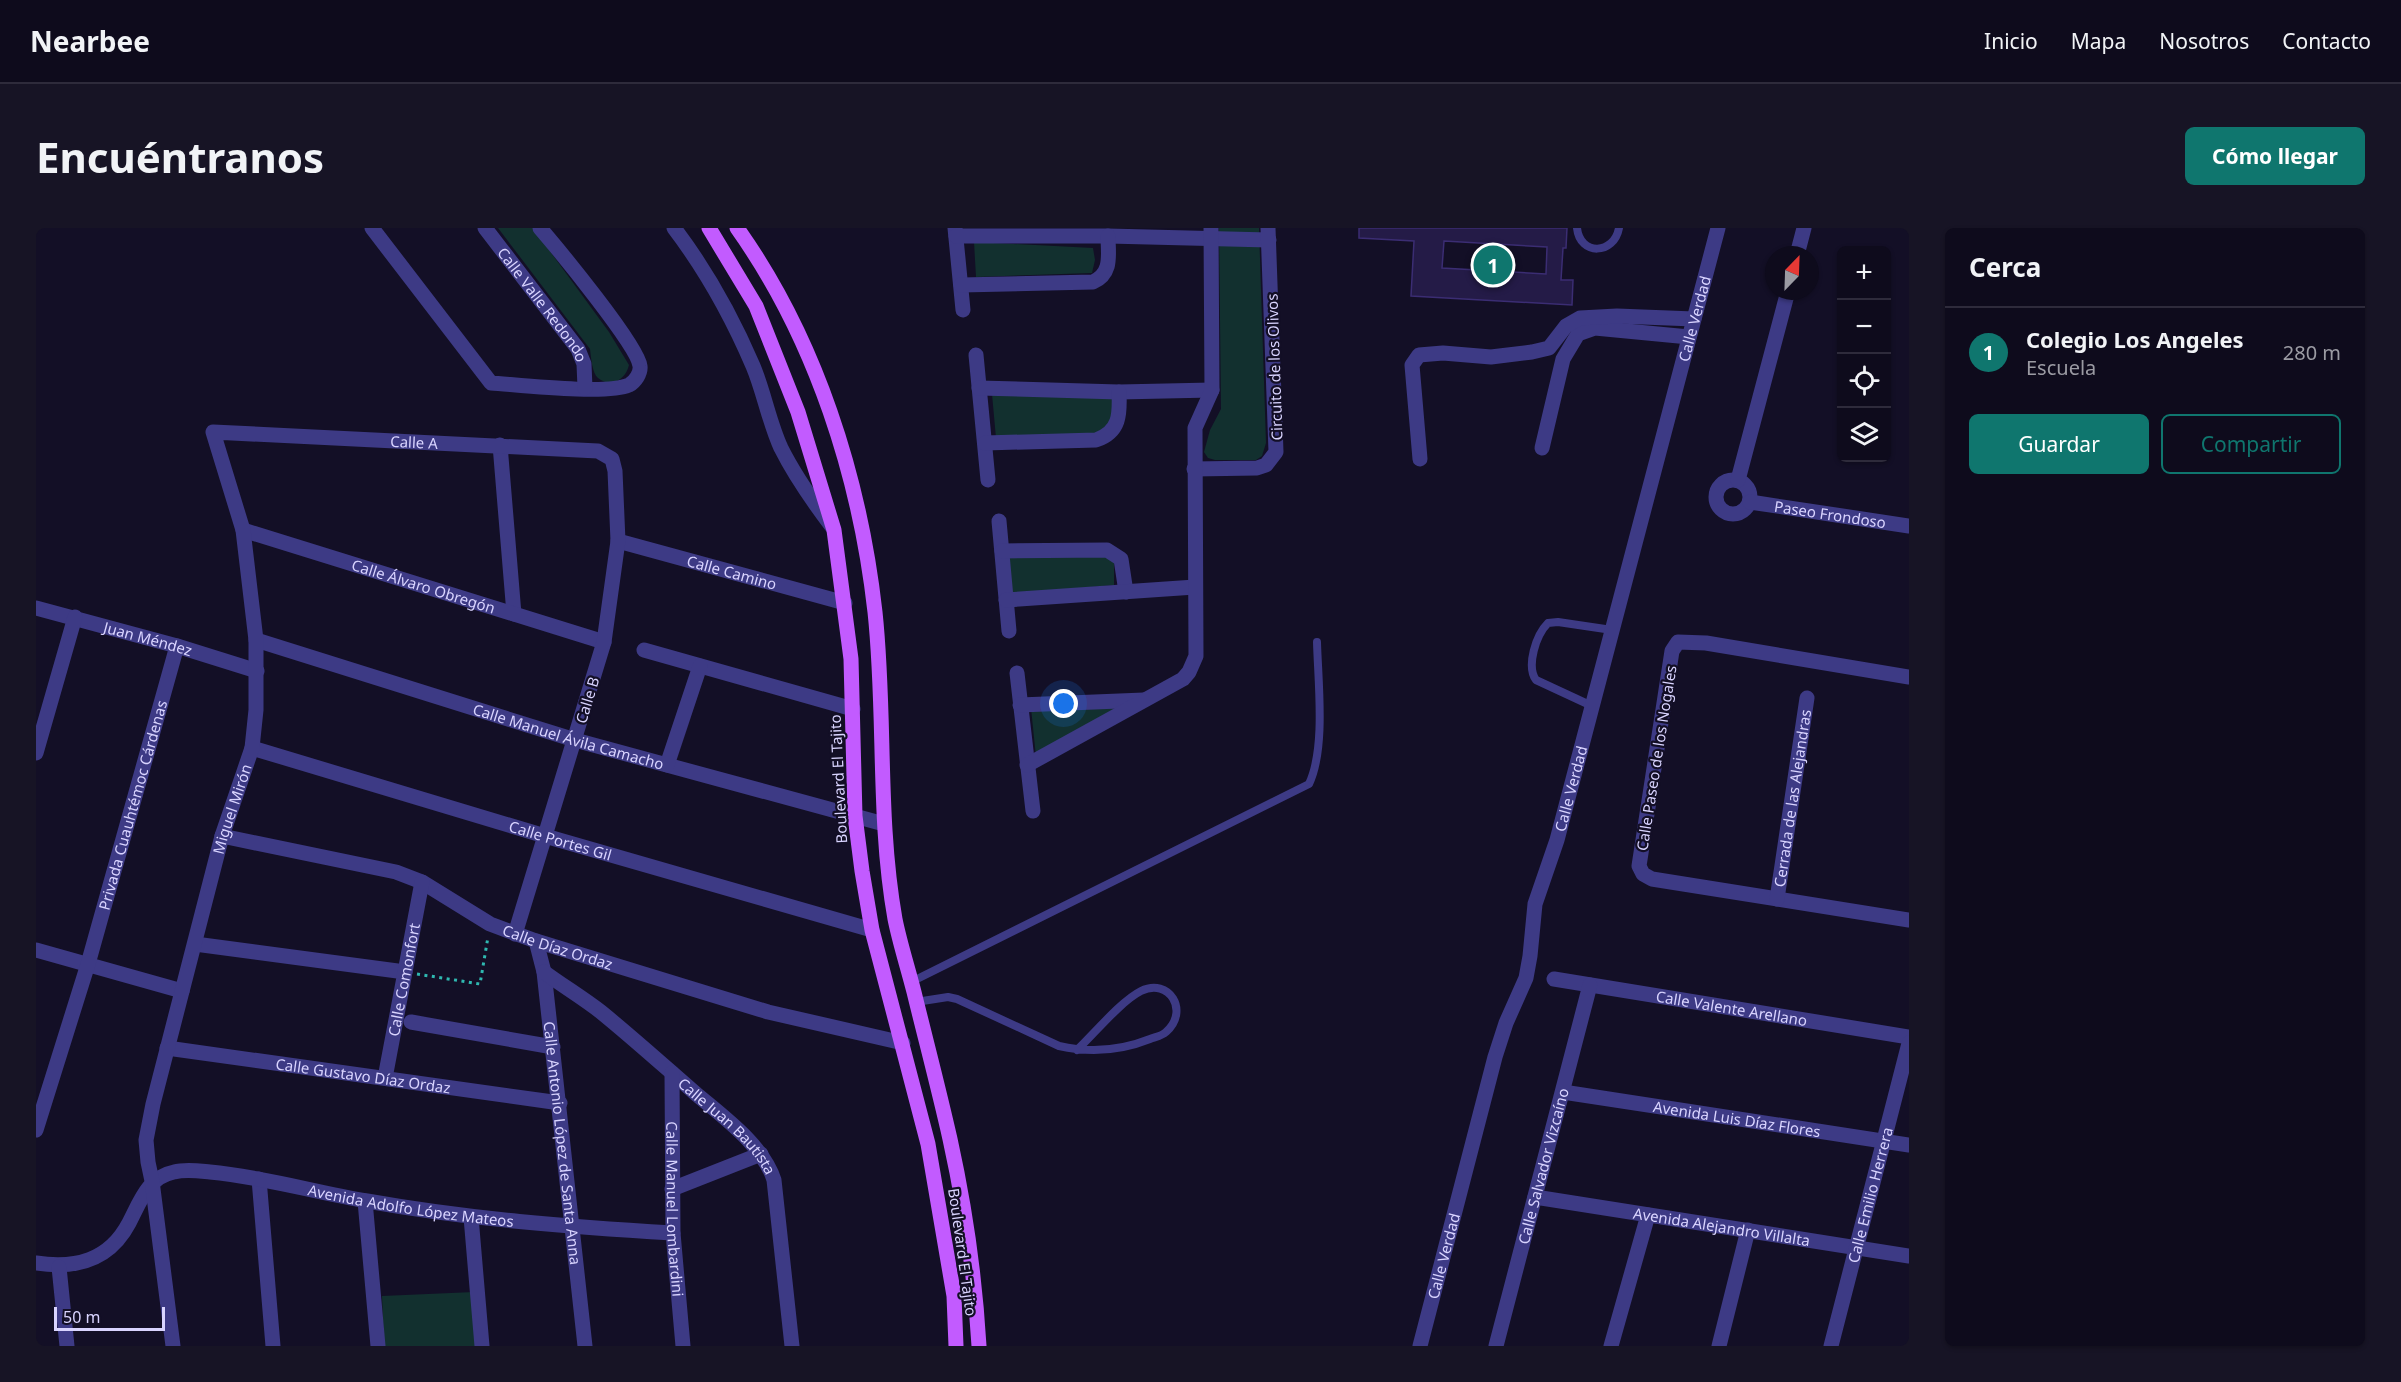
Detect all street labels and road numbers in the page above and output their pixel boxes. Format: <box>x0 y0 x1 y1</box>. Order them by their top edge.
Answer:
street label: Calle Valle Redondo <box>493 243 592 365</box>
street label: Calle Verdad <box>1673 273 1715 364</box>
street label: Circuito de los Olivos <box>1261 293 1287 441</box>
street label: Calle A <box>390 431 439 453</box>
street label: Paseo Frondoso <box>1773 496 1887 532</box>
street label: Calle Camino <box>685 550 779 594</box>
street label: Calle Álvaro Obregón <box>349 554 498 618</box>
street label: Juan Méndez <box>100 616 195 660</box>
street label: Calle Paseo de los Nogales <box>1631 664 1681 852</box>
street label: Calle B <box>570 674 604 726</box>
street label: Privada Cuauhtémoc Cárdenas <box>94 698 171 912</box>
street label: Calle Manuel Ávila Camacho <box>471 699 666 774</box>
street label: Cerrada de las Alejandras <box>1769 708 1815 888</box>
street label: Boulevard El Tajito <box>825 714 851 844</box>
street label: Calle Verdad <box>1550 743 1591 834</box>
street label: Miguel Mirón <box>208 761 256 856</box>
street label: Calle Portes Gil <box>507 816 614 865</box>
street label: Calle Díaz Ordaz <box>500 920 615 974</box>
street label: Calle Comonfort <box>383 921 424 1038</box>
street label: Calle Valente Arellano <box>1654 986 1809 1030</box>
street label: Calle Antonio López de Santa Anna <box>539 1020 586 1266</box>
street label: Calle Gustavo Díaz Ordaz <box>274 1053 452 1098</box>
street label: Calle Juan Bautista <box>674 1073 781 1178</box>
street label: Calle Salvador Vizcaíno <box>1513 1086 1573 1246</box>
street label: Avenida Luis Díaz Flores <box>1652 1096 1822 1141</box>
street label: Calle Manuel Lombardini <box>662 1121 689 1297</box>
street label: Calle Emilio Herrera <box>1843 1125 1897 1265</box>
street label: Avenida Adolfo López Mateos <box>306 1179 515 1231</box>
street label: Boulevard El Tajito <box>944 1187 982 1317</box>
street label: Avenida Alejandro Villalta <box>1632 1203 1812 1250</box>
street label: Calle Verdad <box>1423 1211 1464 1301</box>

